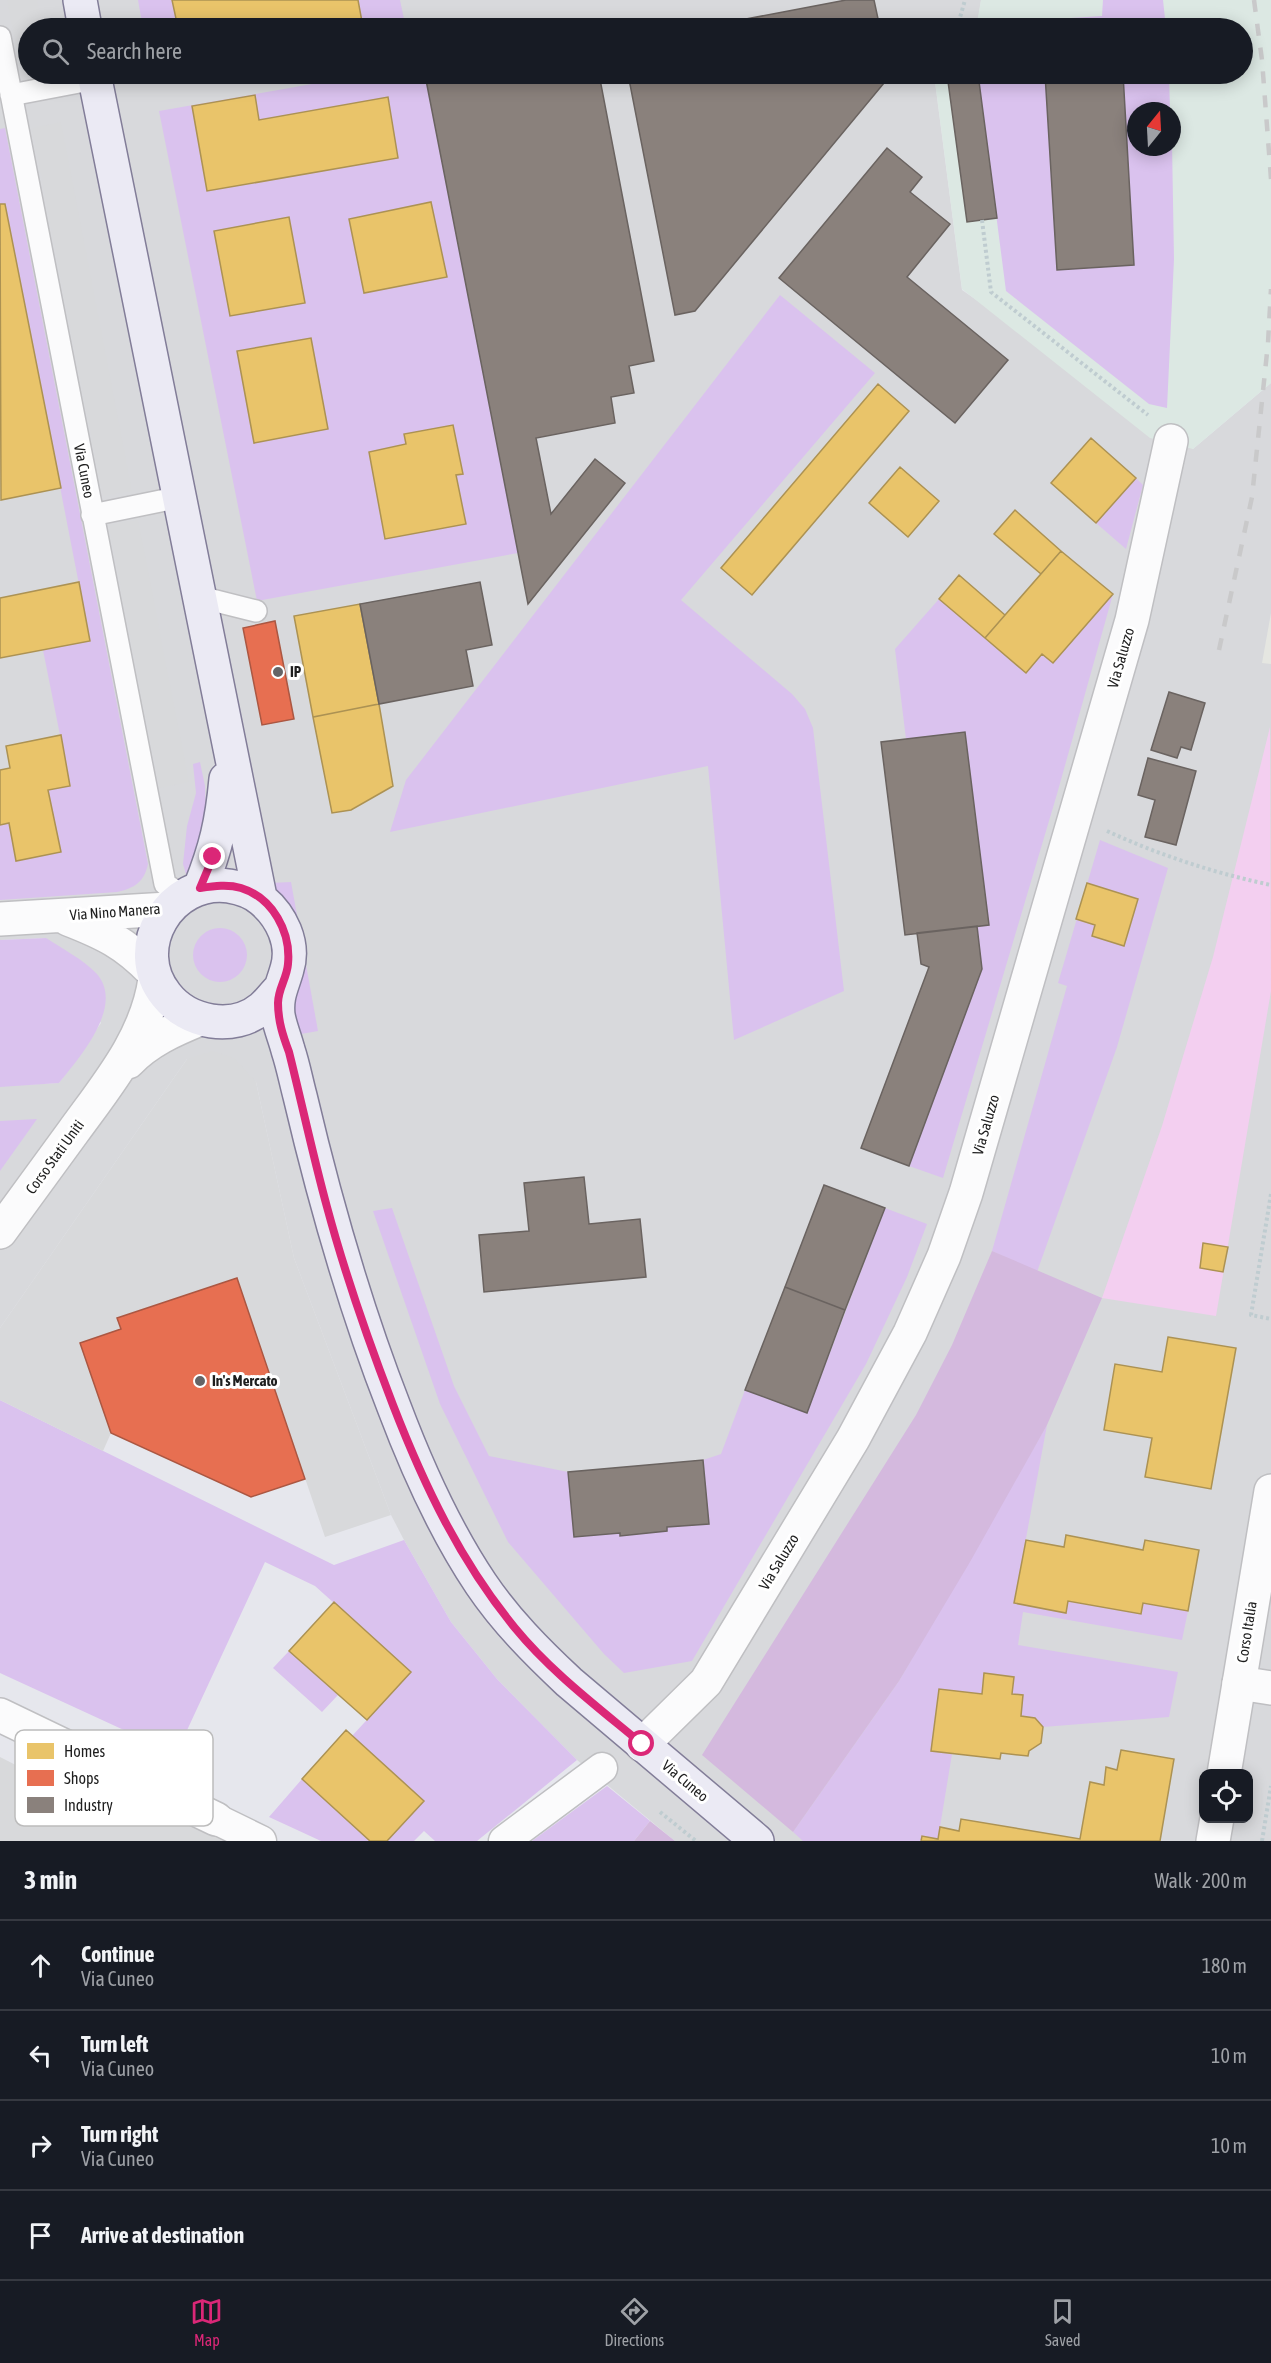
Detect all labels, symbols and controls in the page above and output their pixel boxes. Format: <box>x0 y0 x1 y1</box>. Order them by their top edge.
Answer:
search box <box>18 18 1253 84</box>
icon: search <box>39 35 72 68</box>
text: Search here <box>87 38 182 64</box>
north arrow <box>1127 102 1181 156</box>
street label: Via Cuneo <box>71 442 98 499</box>
street label: Via Saluzzo <box>1104 626 1137 690</box>
place label: IP <box>290 663 302 680</box>
marker: IP <box>271 665 285 679</box>
route end <box>199 843 225 869</box>
street label: Via Nino Manera <box>69 900 161 923</box>
street label: Via Saluzzo <box>969 1093 1002 1157</box>
street label: Corso Stati Uniti <box>22 1116 87 1197</box>
place label: In's Mercato <box>212 1372 278 1389</box>
marker: In's Mercato <box>193 1374 207 1388</box>
street label: Via Saluzzo <box>755 1531 802 1593</box>
street label: Corso Italia <box>1233 1600 1260 1664</box>
legend <box>15 1730 213 1826</box>
route start <box>628 1730 654 1756</box>
text: Homes <box>64 1742 106 1760</box>
street label: Via Cuneo <box>659 1756 712 1805</box>
text: Shops <box>64 1769 100 1788</box>
map controls <box>1199 1769 1253 1823</box>
button: locate <box>1199 1769 1253 1823</box>
text: Industry <box>64 1796 113 1815</box>
text: 3 min <box>24 1865 77 1895</box>
text: Walk · 200 m <box>1155 1869 1247 1892</box>
text: Continue <box>81 1941 155 1967</box>
icon: ahead <box>24 1949 57 1982</box>
text: 180 m <box>1202 1954 1247 1977</box>
text: Via Cuneo <box>81 1967 154 1990</box>
text: Turn left <box>81 2031 148 2057</box>
icon: left <box>24 2039 57 2072</box>
text: 10 m <box>1211 2044 1247 2067</box>
text: Via Cuneo <box>81 2057 154 2080</box>
text: Turn right <box>81 2121 158 2147</box>
icon: right <box>24 2129 57 2162</box>
text: 10 m <box>1211 2134 1247 2157</box>
text: Via Cuneo <box>81 2147 154 2170</box>
icon: arrive <box>24 2219 57 2252</box>
text: Arrive at destination <box>81 2222 244 2248</box>
tab: Map <box>190 2295 223 2349</box>
tab: Directions <box>604 2295 664 2349</box>
tab: Saved <box>1045 2295 1080 2349</box>

